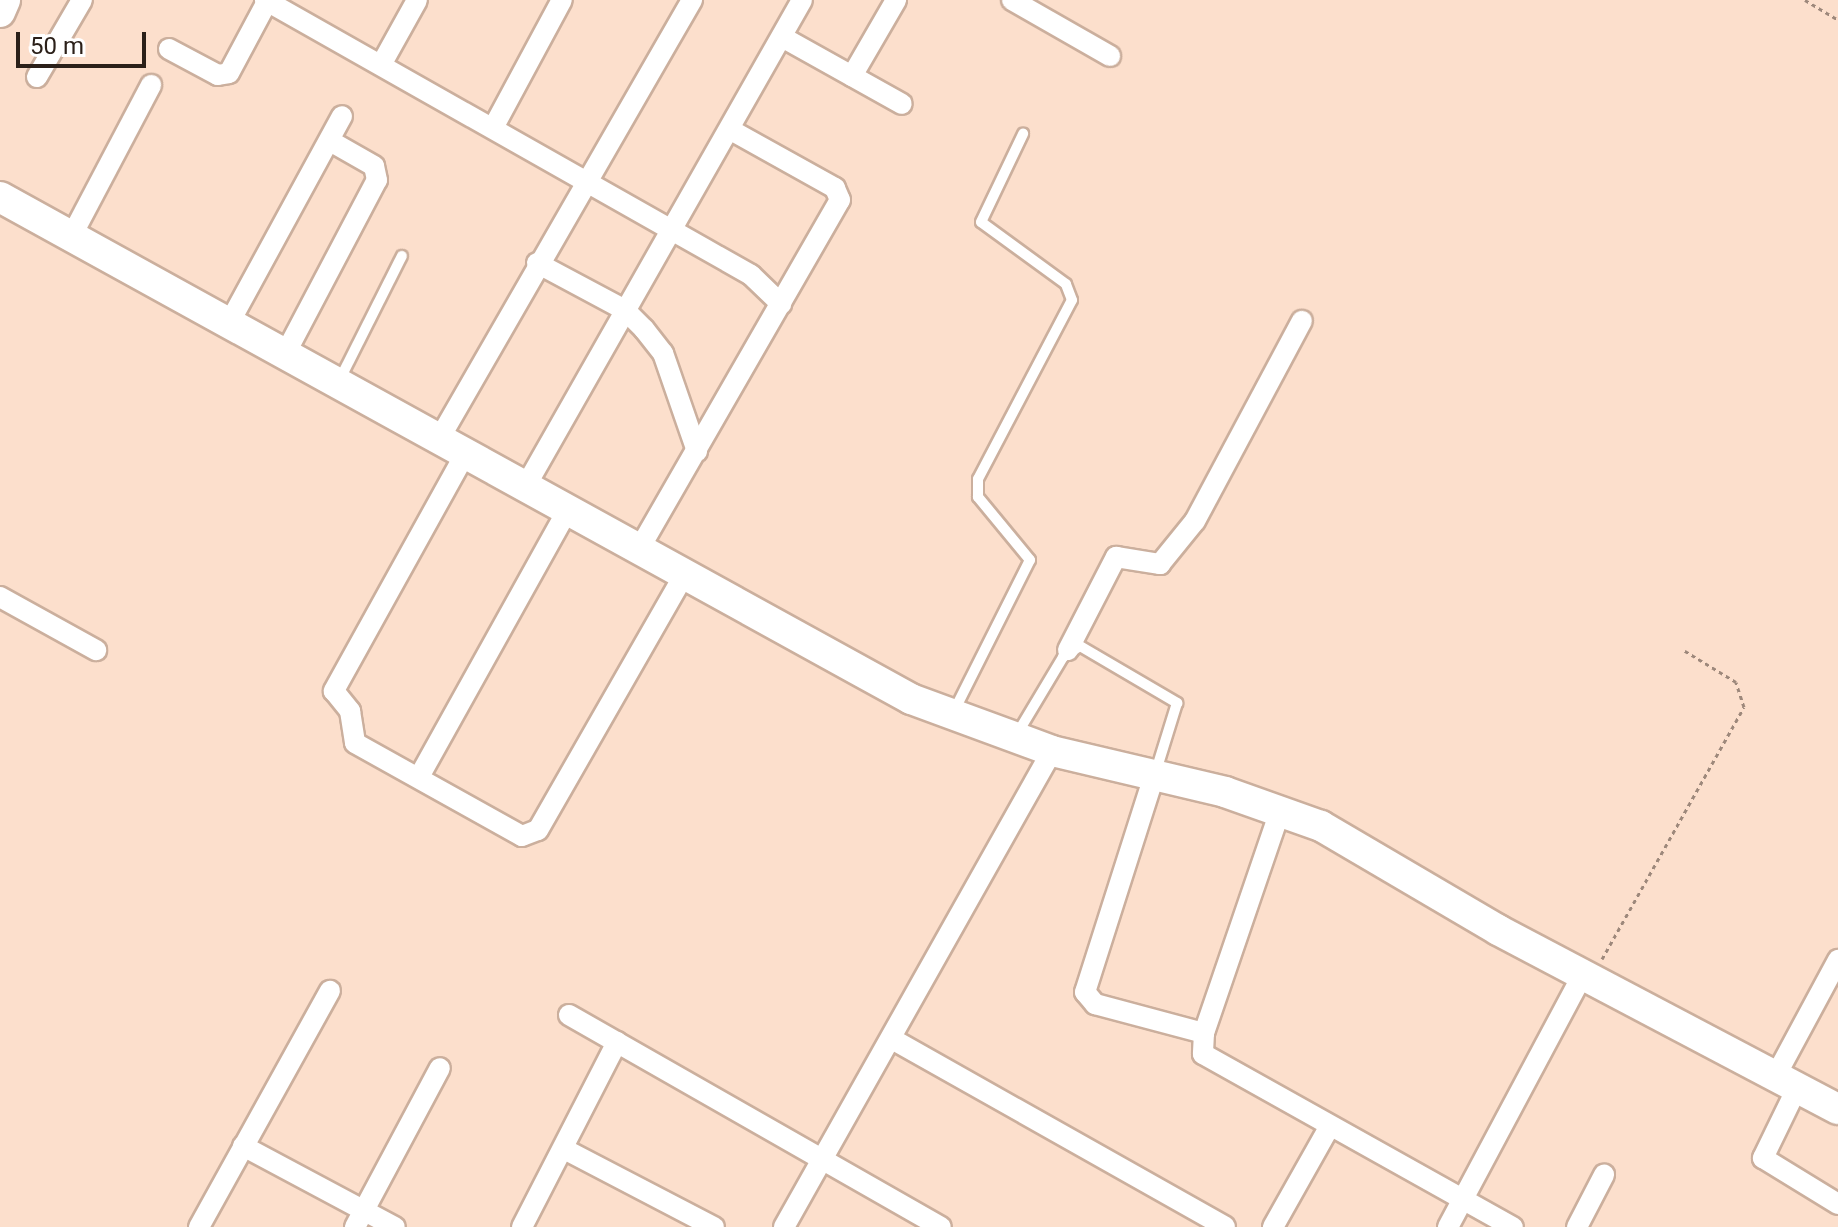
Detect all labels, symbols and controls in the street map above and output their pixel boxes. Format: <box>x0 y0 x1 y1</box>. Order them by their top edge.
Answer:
scale bar <box>20 16 150 66</box>
text: 50 m <box>30 32 84 60</box>

